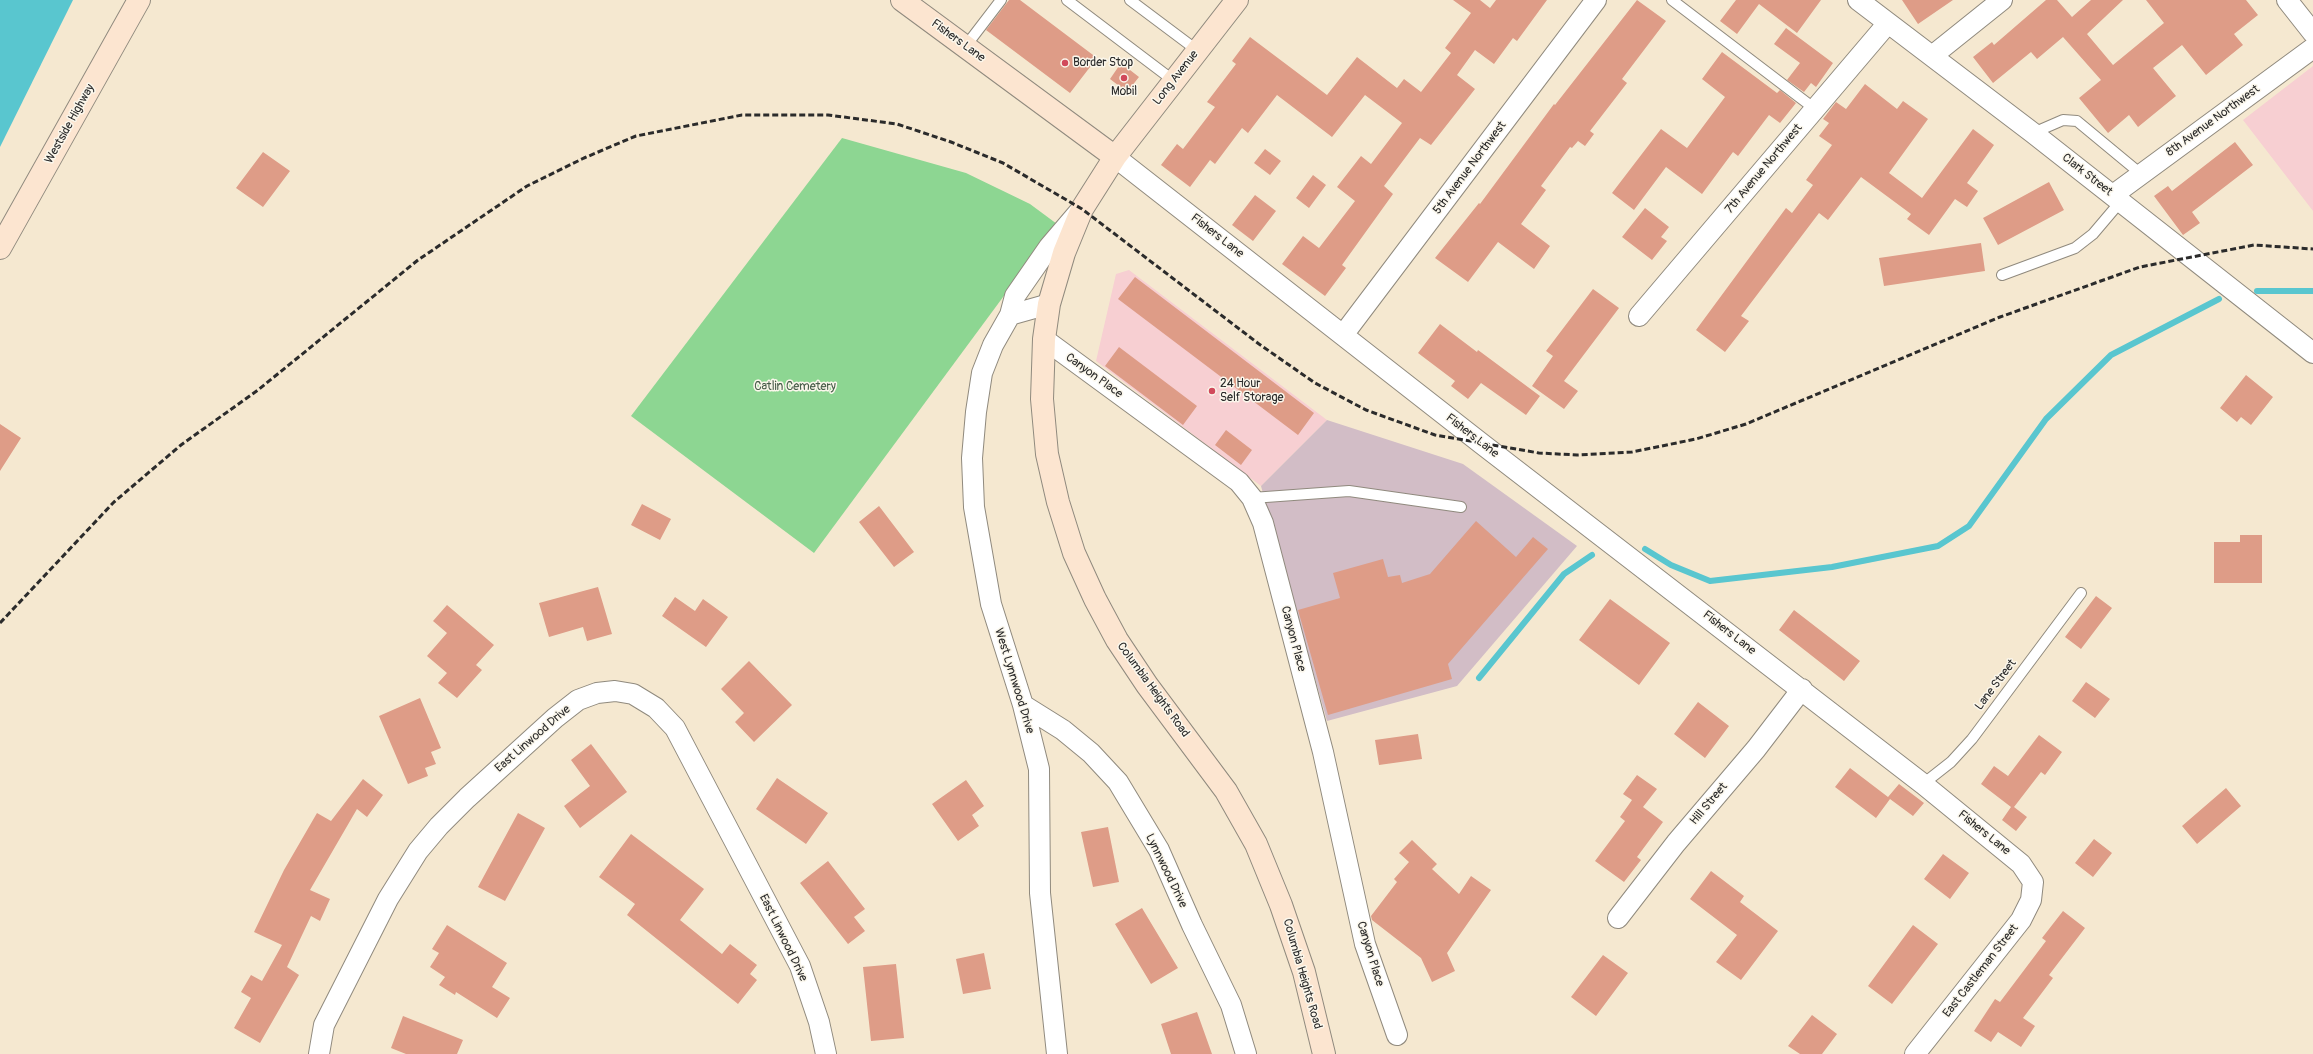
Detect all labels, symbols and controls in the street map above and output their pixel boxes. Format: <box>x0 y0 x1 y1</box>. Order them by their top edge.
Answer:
street label: Fishers Lane <box>928 17 988 65</box>
street label: Long Avenue <box>1150 48 1202 108</box>
place label: Border Stop <box>1073 56 1133 70</box>
marker: Border Stop <box>1060 58 1070 68</box>
marker: Mobil <box>1119 73 1129 83</box>
street label: Westside Highway <box>42 82 98 166</box>
street label: 8th Avenue Northwest <box>2163 82 2263 160</box>
place label: Mobil <box>1111 85 1137 99</box>
street label: 5th Avenue Northwest <box>1430 119 1510 217</box>
street label: 7th Avenue Northwest <box>1722 121 1806 217</box>
street label: Clark Street <box>2059 151 2115 199</box>
street label: Fishers Lane <box>1188 211 1246 261</box>
street label: Canyon Place <box>1063 350 1125 402</box>
place label: 24 Hour Self Storage <box>1220 377 1283 405</box>
park label: Catlin Cemetery <box>754 380 836 394</box>
marker: 24 Hour Self Storage <box>1207 386 1217 396</box>
street label: Fishers Lane <box>1443 411 1501 461</box>
street label: Canyon Place <box>1277 605 1309 673</box>
street label: Fishers Lane <box>1700 608 1758 658</box>
street label: West Lynnwood Drive <box>991 627 1037 735</box>
street label: Columbia Heights Road <box>1114 640 1192 740</box>
street label: Lane Street <box>1972 657 2020 713</box>
street label: East Linwood Drive <box>492 702 574 776</box>
street label: Hill Street <box>1687 780 1731 828</box>
street label: Fishers Lane <box>1955 808 2013 858</box>
street label: Lynnwood Drive <box>1142 832 1190 910</box>
street label: East Linwood Drive <box>756 892 810 984</box>
street label: Columbia Heights Road <box>1279 917 1325 1031</box>
street label: Canyon Place <box>1353 920 1387 988</box>
street label: East Castleman Street <box>1940 922 2022 1020</box>

